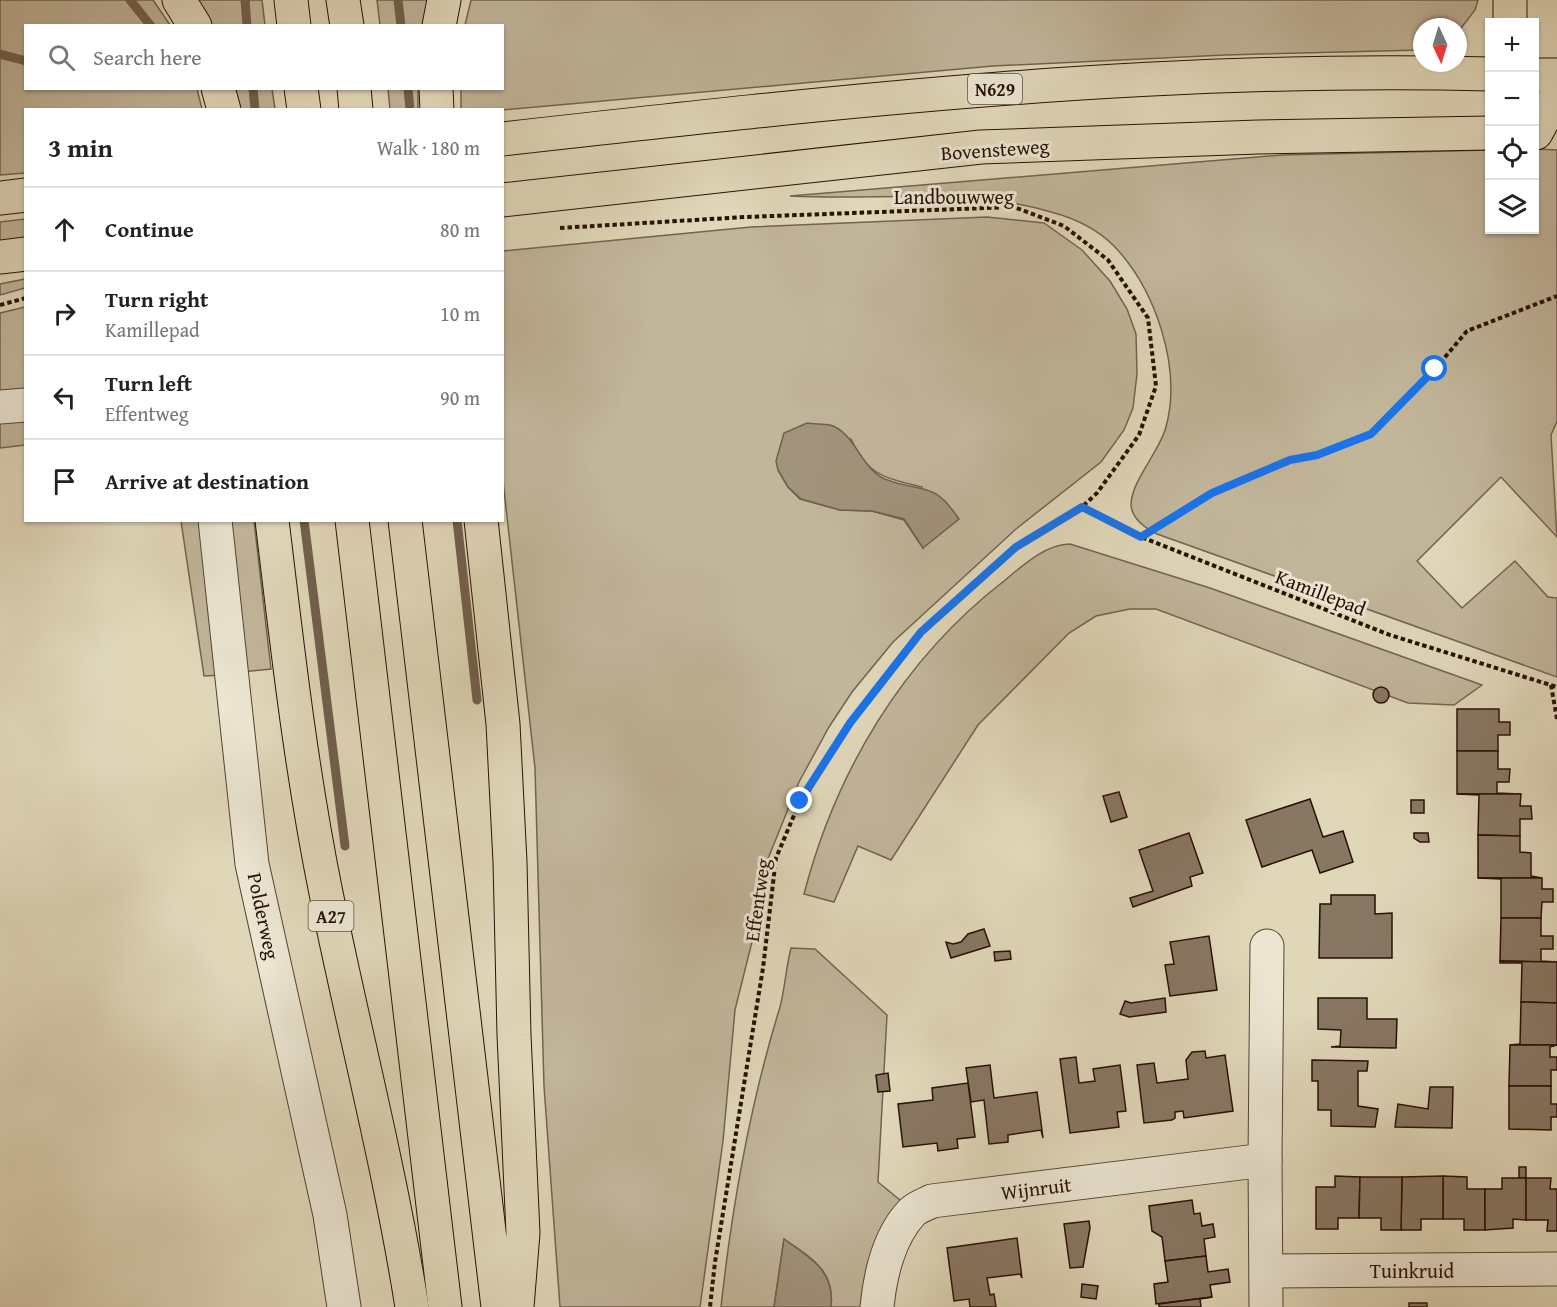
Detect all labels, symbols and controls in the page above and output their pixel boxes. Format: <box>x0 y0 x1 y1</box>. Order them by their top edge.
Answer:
north arrow <box>1413 18 1467 72</box>
map controls <box>1485 18 1539 234</box>
button: + <box>1485 18 1539 72</box>
search box <box>24 24 504 90</box>
icon: search <box>45 41 78 74</box>
text: Search here <box>93 41 202 73</box>
button: − <box>1485 72 1539 126</box>
road number: N629 <box>968 74 1022 104</box>
button: locate <box>1485 126 1539 180</box>
text: 3 min <box>48 128 113 167</box>
street label: Bovensteweg <box>940 131 1050 167</box>
text: Walk · 180 m <box>377 133 480 162</box>
button: layers <box>1485 180 1539 234</box>
street label: Landbouwweg <box>894 182 1014 211</box>
icon: ahead <box>48 213 81 246</box>
text: Continue <box>105 213 194 245</box>
text: 80 m <box>440 215 480 244</box>
text: Turn right <box>105 283 208 315</box>
icon: right <box>48 297 81 330</box>
text: 10 m <box>440 299 480 328</box>
text: Kamillepad <box>105 315 200 344</box>
route start <box>1421 355 1447 381</box>
text: Turn left <box>105 367 192 399</box>
icon: left <box>48 381 81 414</box>
text: 90 m <box>440 383 480 412</box>
text: Effentweg <box>105 399 189 428</box>
icon: arrive <box>48 465 81 498</box>
text: Arrive at destination <box>105 465 309 497</box>
street label: Kamillepad <box>1272 561 1371 623</box>
route end <box>786 787 812 813</box>
street label: Effentweg <box>737 856 777 943</box>
street label: Polderweg <box>241 870 287 962</box>
road number: A27 <box>308 901 354 931</box>
street label: Wijnruit <box>999 1169 1073 1207</box>
street label: Tuinkruid <box>1370 1256 1455 1285</box>

